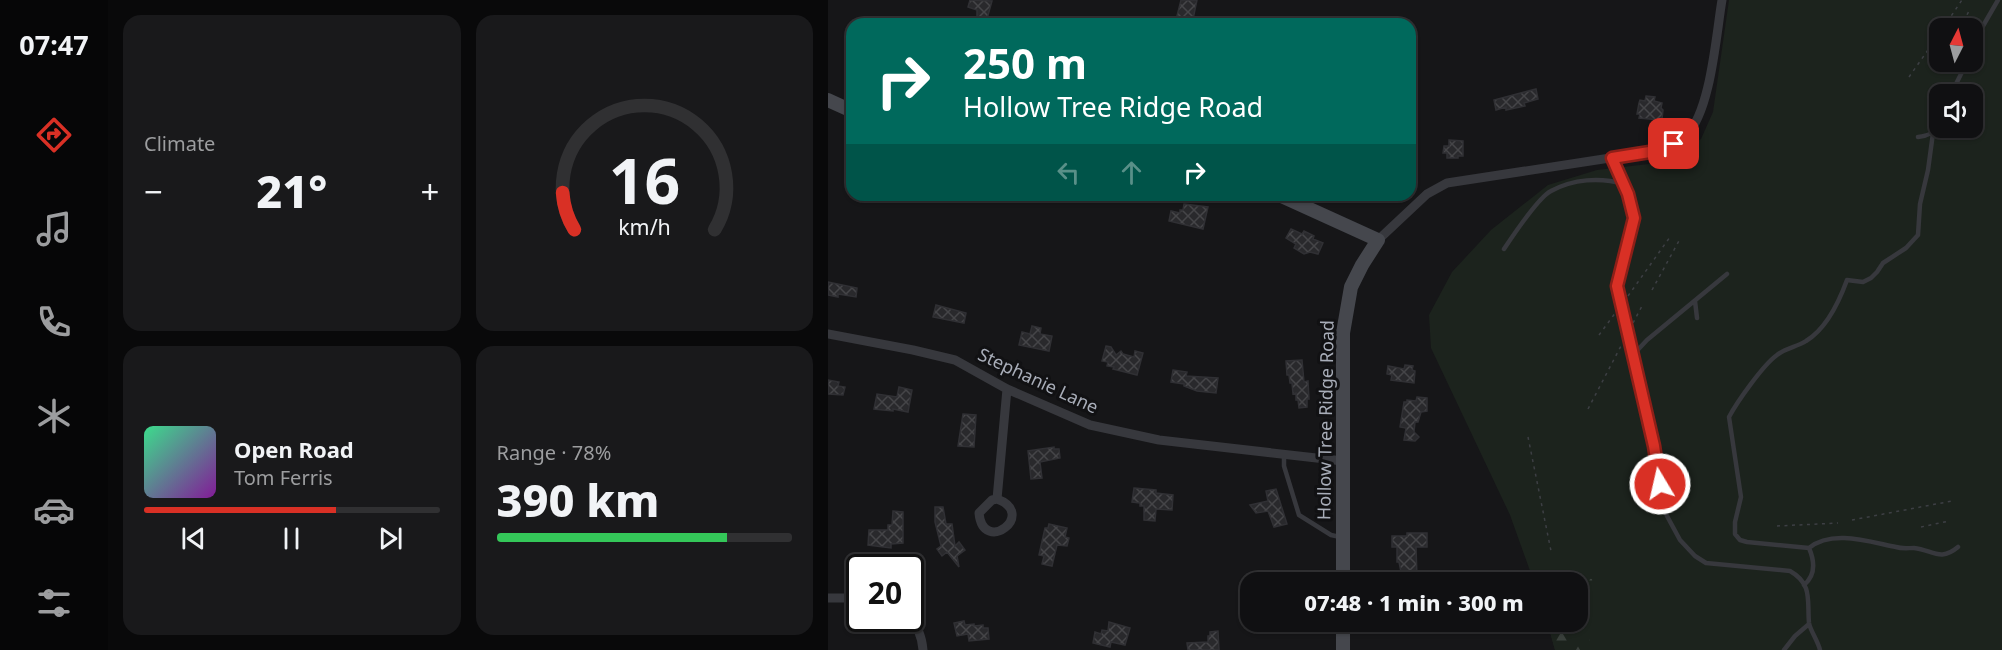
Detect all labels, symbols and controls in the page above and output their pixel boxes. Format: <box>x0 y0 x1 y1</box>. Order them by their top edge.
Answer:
north arrow <box>1929 18 1983 72</box>
map controls <box>1929 18 1983 138</box>
text: 07:47 <box>19 26 89 63</box>
text: 250 m <box>963 34 1087 91</box>
icon: right <box>864 42 942 120</box>
button: sound <box>1929 84 1983 138</box>
text: Hollow Tree Ridge Road <box>963 88 1263 125</box>
icon: directions <box>33 114 75 156</box>
pin <box>1648 118 1699 169</box>
icon: arrive <box>1657 127 1690 160</box>
text: Climate <box>144 130 215 157</box>
text: 16 <box>609 137 680 222</box>
icon: left <box>1052 156 1085 189</box>
icon: ahead <box>1115 156 1148 189</box>
icon: right <box>1178 156 1211 189</box>
text: 21° <box>256 160 327 221</box>
text: − <box>144 169 163 214</box>
text: + <box>421 169 440 214</box>
icon: music <box>33 208 75 250</box>
text: km/h <box>618 212 671 241</box>
icon: phone <box>33 301 75 343</box>
street label: Hollow Tree Ridge Road <box>1311 320 1339 520</box>
street label: Stephanie Lane <box>974 342 1103 418</box>
icon: climate <box>33 395 75 437</box>
text: Open Road <box>234 434 354 464</box>
text: Range · 78% <box>497 439 611 466</box>
position arrow <box>1628 452 1692 516</box>
text: Tom Ferris <box>234 464 333 491</box>
text: 390 km <box>497 469 659 530</box>
icon: car <box>33 489 75 531</box>
icon: previous <box>177 522 210 555</box>
icon: pause <box>275 522 308 555</box>
icon: next <box>374 522 407 555</box>
speed limit sign: 20 <box>846 554 924 632</box>
icon: filters <box>33 582 75 624</box>
text: 07:48 · 1 min · 300 m <box>1304 587 1524 617</box>

